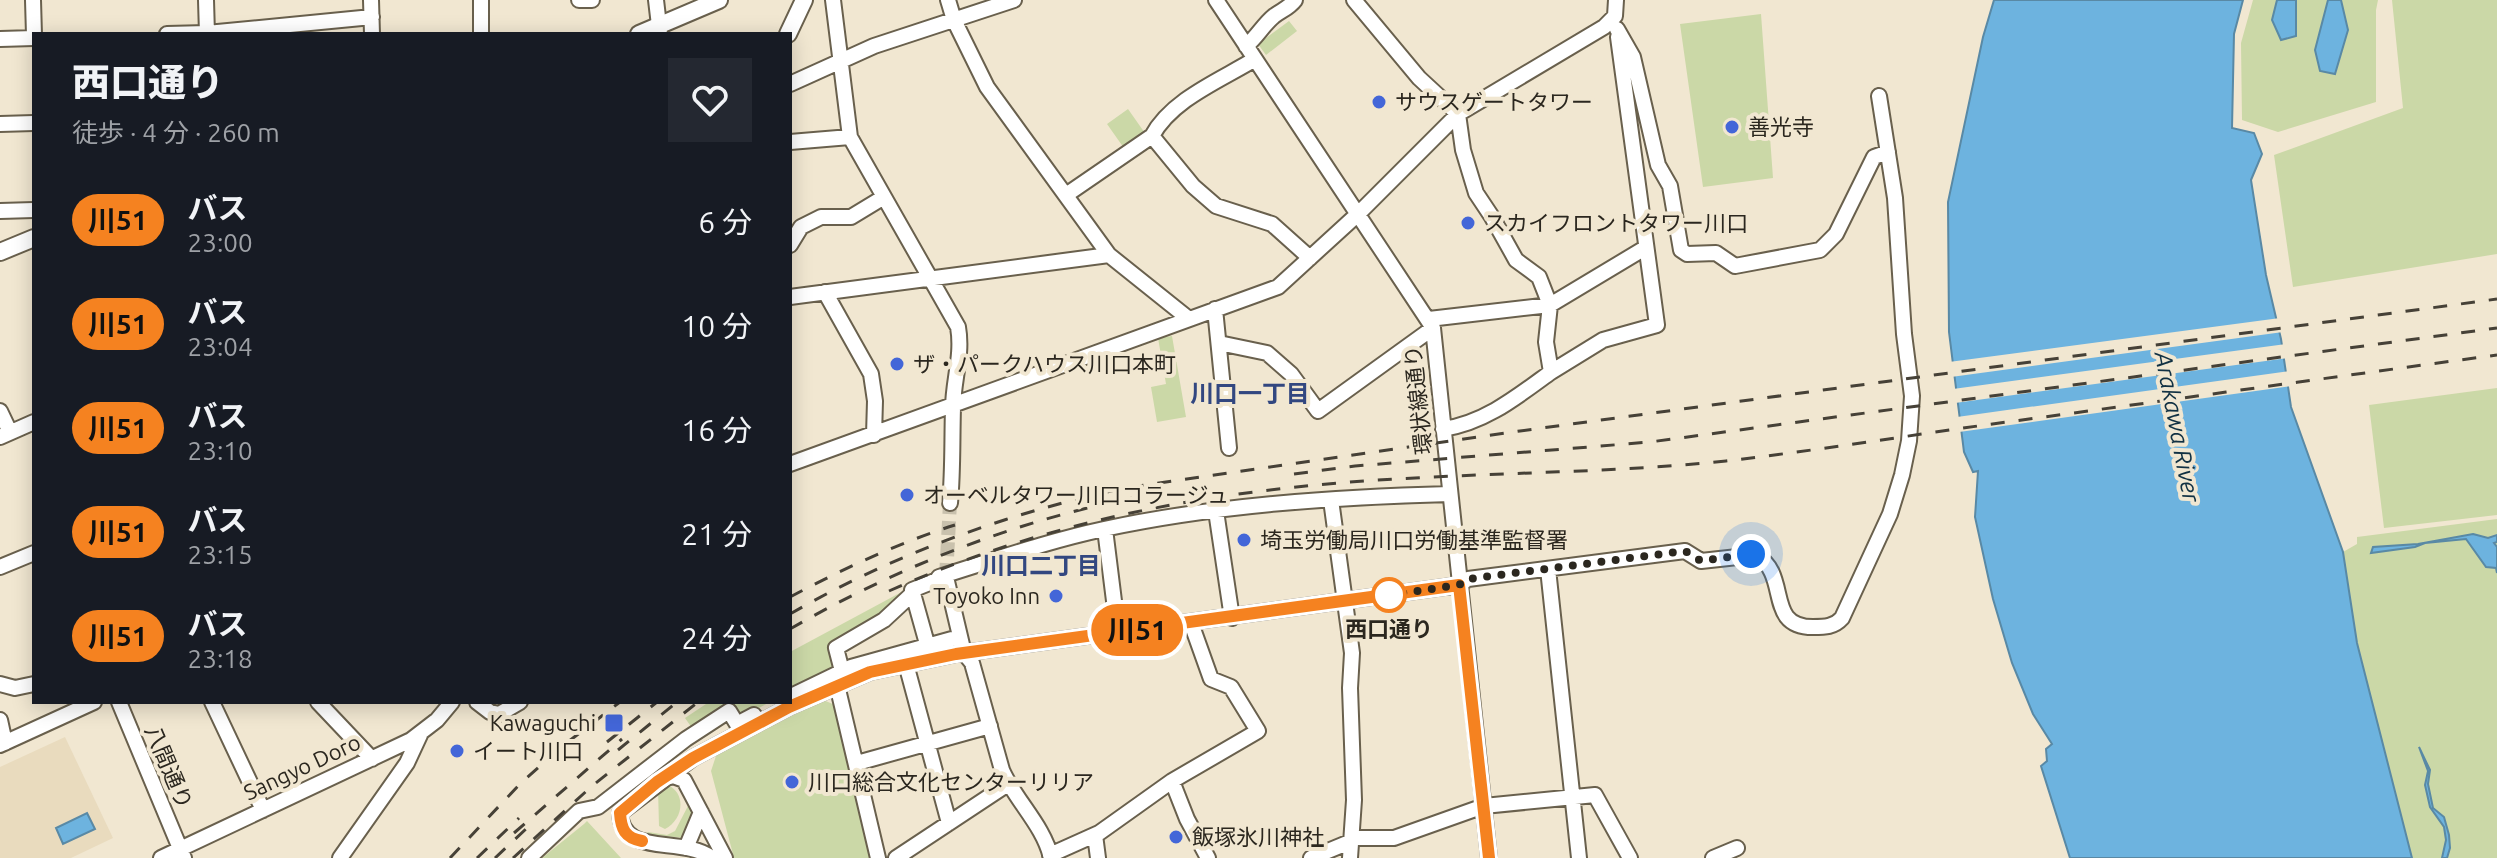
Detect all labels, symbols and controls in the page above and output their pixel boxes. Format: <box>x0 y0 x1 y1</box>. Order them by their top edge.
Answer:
button: heart <box>668 58 752 142</box>
text: 西口通り <box>72 61 224 103</box>
place label: サウスゲートタワー <box>1395 89 1593 114</box>
marker: サウスゲートタワー <box>1370 93 1388 111</box>
place label: 善光寺 <box>1748 114 1814 139</box>
text: 徒歩 · 4 分 · 260 m <box>72 118 280 147</box>
marker: 善光寺 <box>1723 118 1741 136</box>
text: バス <box>188 191 248 225</box>
text: 川51 <box>88 204 148 235</box>
text: 6 分 <box>698 205 752 239</box>
place label: スカイフロントタワー川口 <box>1484 210 1748 235</box>
marker: スカイフロントタワー川口 <box>1459 214 1477 232</box>
text: 23:00 <box>188 228 253 257</box>
text: バス <box>188 295 248 329</box>
text: 川51 <box>88 308 148 339</box>
text: 10 分 <box>681 309 752 343</box>
text: 23:04 <box>188 332 253 361</box>
street label: 環状線通り <box>1399 344 1436 456</box>
water label: Arakawa River <box>2149 348 2205 505</box>
place label: ザ・パークハウス川口本町 <box>913 351 1176 376</box>
marker: ザ・パークハウス川口本町 <box>888 355 906 373</box>
district label: 川口一丁目 <box>1190 380 1310 407</box>
text: バス <box>188 399 248 433</box>
text: 川51 <box>88 412 148 443</box>
text: 16 分 <box>681 413 752 447</box>
text: 23:10 <box>188 436 253 465</box>
place label: オーベルタワー川口コラージュ <box>923 482 1229 507</box>
marker: オーベルタワー川口コラージュ <box>898 486 916 504</box>
text: バス <box>188 503 248 537</box>
text: 川51 <box>88 516 148 547</box>
text: 21 分 <box>681 517 752 551</box>
place label: 埼玉労働局川口労働基準監督署 <box>1260 527 1568 552</box>
marker: 埼玉労働局川口労働基準監督署 <box>1235 531 1253 549</box>
your location <box>1731 534 1771 574</box>
text: 23:15 <box>188 540 253 569</box>
district label: 川口二丁目 <box>981 552 1101 579</box>
marker: 西口通り <box>1372 578 1406 612</box>
place label: Toyoko Inn <box>933 583 1040 608</box>
marker: Toyoko Inn <box>1047 587 1065 605</box>
line badge: 川51 <box>1091 604 1183 656</box>
text: バス <box>188 607 248 641</box>
text: 川51 <box>1107 614 1167 645</box>
place label: 西口通り <box>1345 616 1433 641</box>
text: 川51 <box>88 620 148 651</box>
text: 24 分 <box>681 621 752 655</box>
text: 23:18 <box>188 644 253 673</box>
place label: Kawaguchi <box>490 710 596 735</box>
marker: Kawaguchi <box>603 712 625 734</box>
street label: 八間通り <box>141 721 198 812</box>
street label: Sangyo Doro <box>239 729 364 805</box>
place label: イート川口 <box>473 738 583 763</box>
marker: イート川口 <box>448 742 466 760</box>
place label: 川口総合文化センターリリア <box>808 769 1094 794</box>
marker: 川口総合文化センターリリア <box>783 773 801 791</box>
place label: 飯塚氷川神社 <box>1192 824 1324 849</box>
marker: 飯塚氷川神社 <box>1167 828 1185 846</box>

